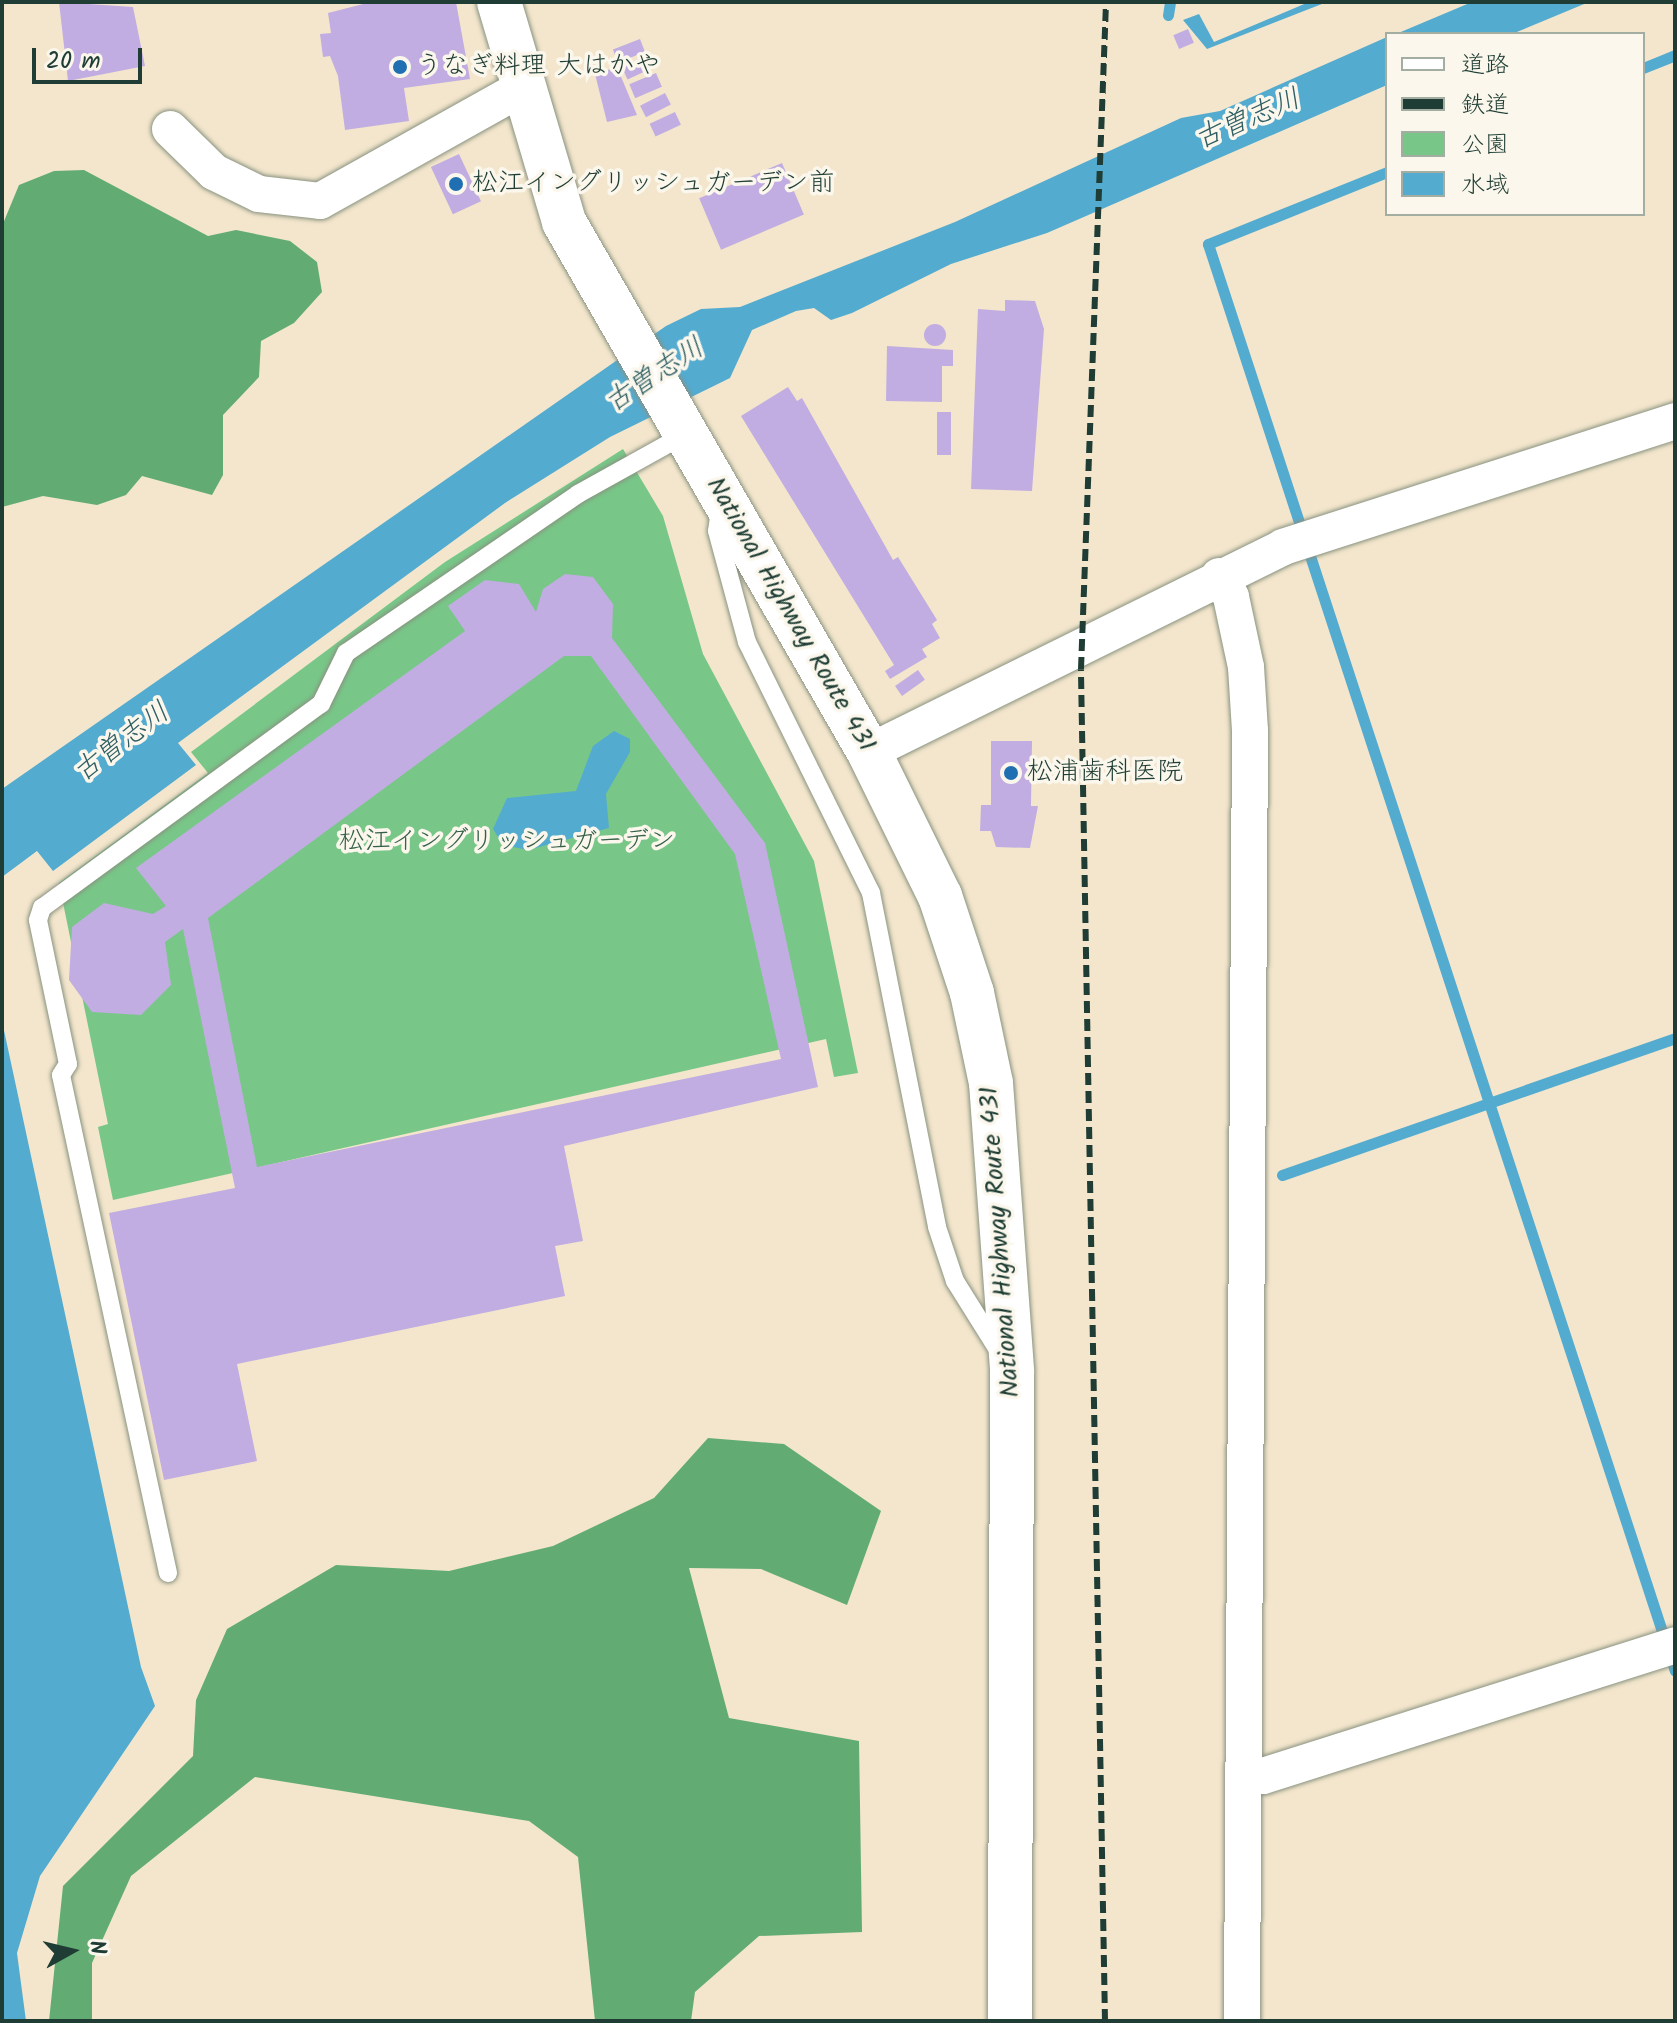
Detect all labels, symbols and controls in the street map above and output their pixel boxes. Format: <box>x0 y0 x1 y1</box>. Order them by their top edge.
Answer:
scale bar <box>36 32 146 82</box>
legend <box>1385 32 1645 216</box>
text: 20 m <box>46 42 101 81</box>
text: 道路 <box>1461 46 1509 85</box>
place label: うなぎ料理 大はかや <box>416 51 660 83</box>
marker: うなぎ料理 大はかや <box>391 58 409 76</box>
water label: 古曽志川 <box>1190 83 1306 157</box>
text: 鉄道 <box>1461 86 1509 125</box>
text: 公園 <box>1461 126 1509 165</box>
text: 水域 <box>1461 166 1509 205</box>
place label: 松江イングリッシュガーデン前 <box>472 168 836 200</box>
marker: 松江イングリッシュガーデン前 <box>447 175 465 193</box>
water label: 古曽志川 <box>599 331 711 421</box>
street label: National Highway Route 431 <box>699 472 881 758</box>
water label: 古曽志川 <box>67 696 177 790</box>
place label: 松浦歯科医院 <box>1027 757 1183 789</box>
marker: 松浦歯科医院 <box>1002 764 1020 782</box>
park label: 松江イングリッシュガーデン <box>338 826 676 858</box>
street label: National Highway Route 431 <box>975 1085 1027 1399</box>
north arrow <box>32 1911 112 1991</box>
text: N <box>78 1938 115 1957</box>

